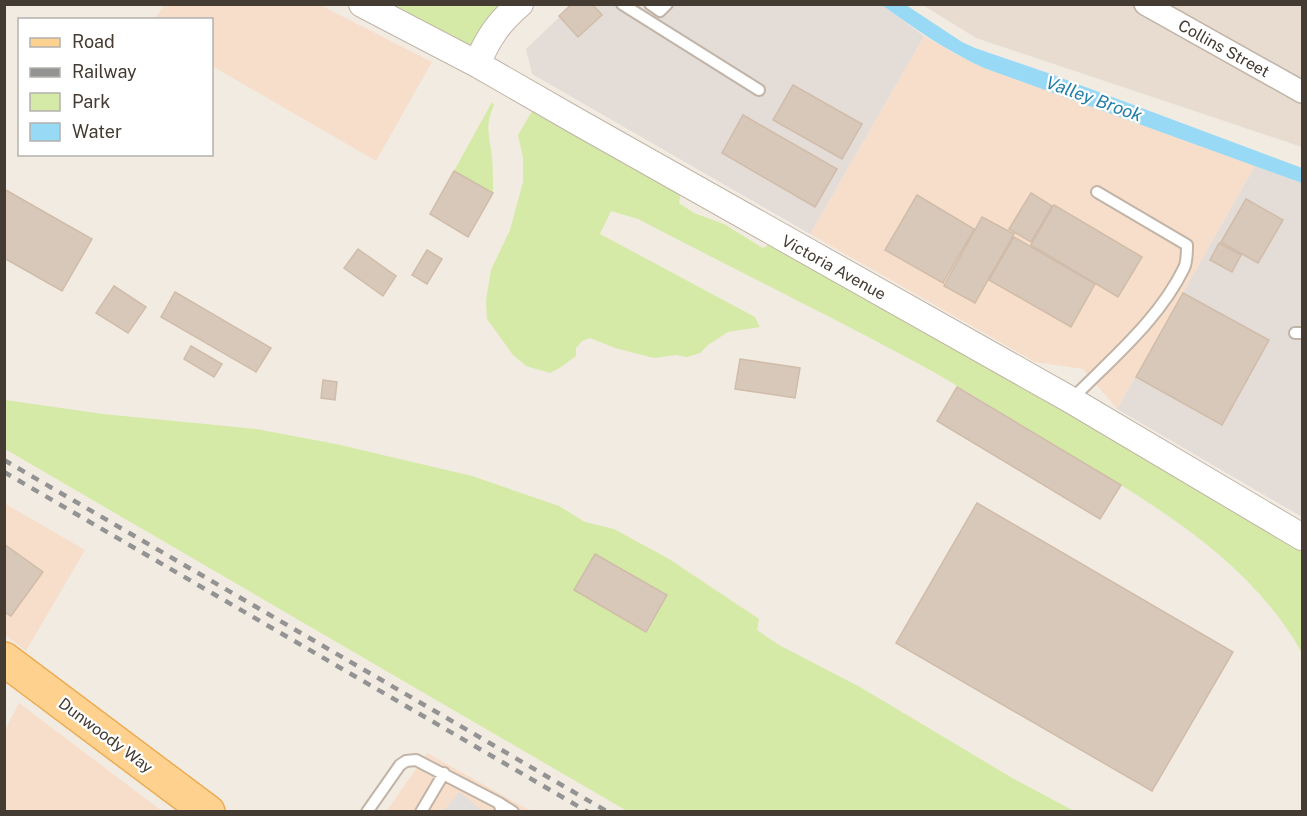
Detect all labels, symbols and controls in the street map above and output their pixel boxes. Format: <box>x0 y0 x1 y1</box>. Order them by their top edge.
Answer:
street label: Collins Street <box>1175 16 1273 81</box>
legend <box>18 18 213 156</box>
text: Road <box>72 31 115 52</box>
text: Railway <box>72 61 137 82</box>
water label: Valley Brook <box>1043 71 1145 126</box>
text: Park <box>72 91 110 112</box>
text: Water <box>72 121 122 142</box>
street label: Victoria Avenue <box>778 231 889 304</box>
street label: Dunwoody Way <box>55 694 157 777</box>

